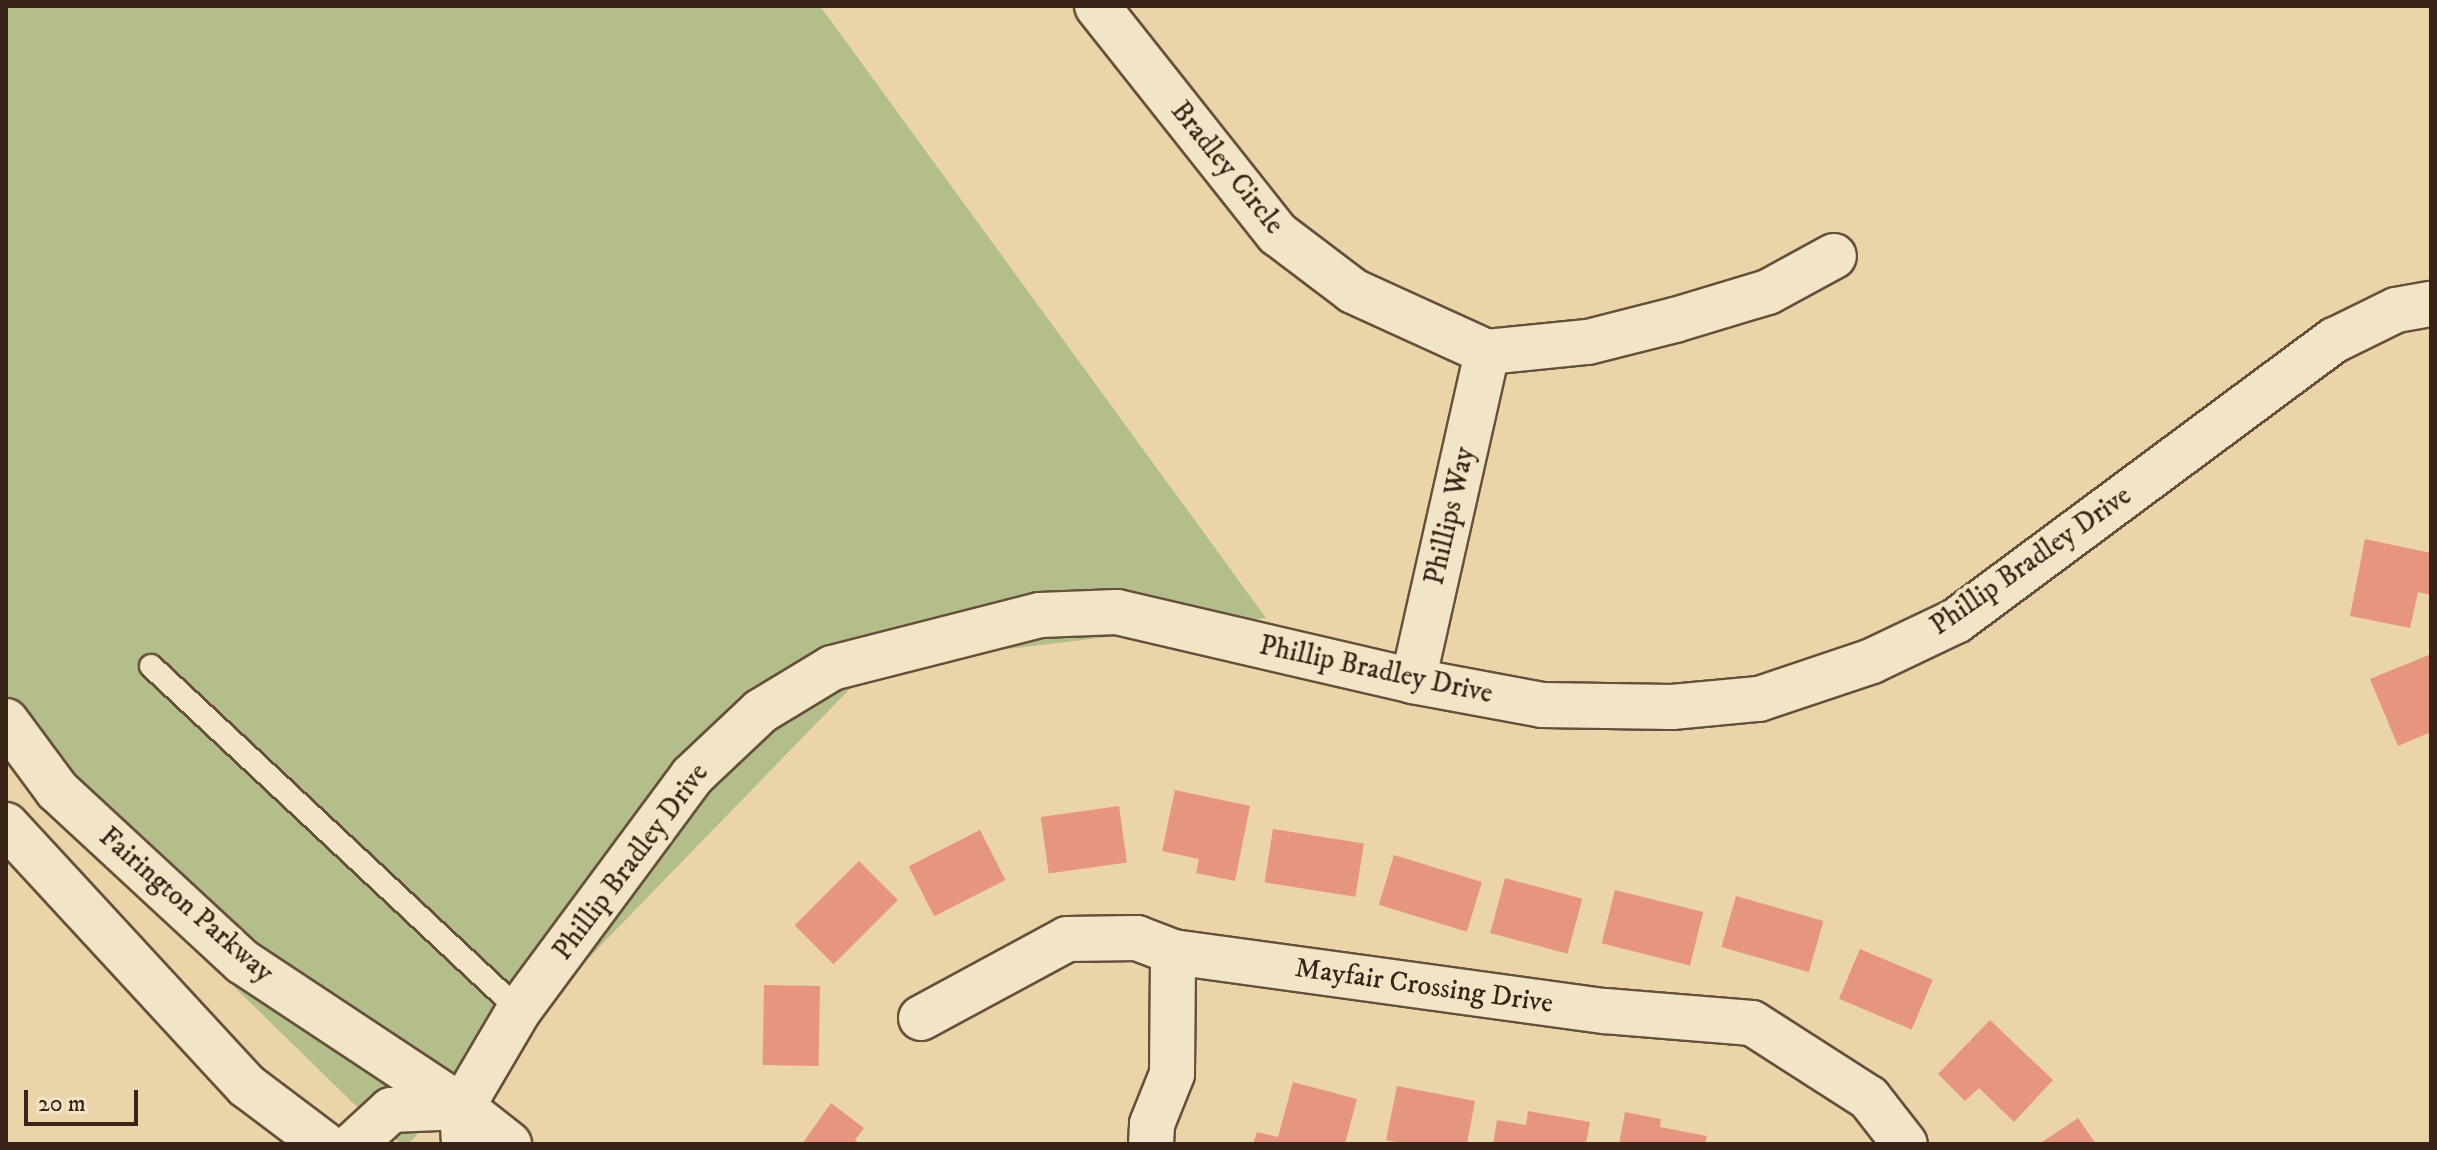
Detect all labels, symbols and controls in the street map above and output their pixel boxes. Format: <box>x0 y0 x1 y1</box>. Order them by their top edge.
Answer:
street label: Bradley Circle <box>1163 95 1291 241</box>
street label: Phillips Way <box>1418 444 1482 588</box>
street label: Phillip Bradley Drive <box>1924 479 2138 643</box>
street label: Phillip Bradley Drive <box>1256 629 1496 711</box>
street label: Phillip Bradley Drive <box>546 757 716 967</box>
street label: Fairington Parkway <box>92 820 280 990</box>
street label: Mayfair Crossing Drive <box>1293 951 1555 1021</box>
scale bar <box>28 1074 142 1124</box>
text: 20 m <box>38 1089 86 1119</box>

